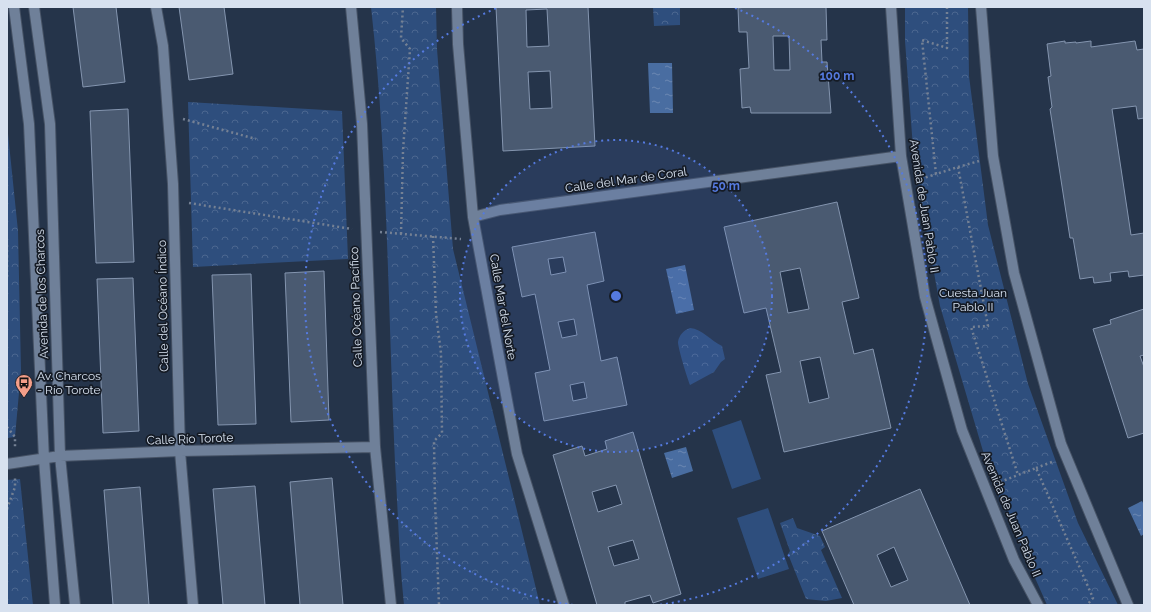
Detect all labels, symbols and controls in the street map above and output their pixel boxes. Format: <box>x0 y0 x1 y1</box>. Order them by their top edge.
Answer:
text: 100 m <box>820 69 854 83</box>
street label: Avenida de Juan Pablo II <box>907 138 941 274</box>
street label: Calle del Mar de Coral <box>564 164 689 195</box>
text: 50 m <box>712 179 740 193</box>
street label: Avenida de los Charcos <box>33 229 51 359</box>
street label: Calle del Océano Índico <box>155 240 171 372</box>
street label: Calle Océano Pacífico <box>347 246 365 368</box>
street label: Calle Mar del Norte <box>487 253 519 361</box>
park label: Cuesta Juan Pablo II <box>939 286 1007 314</box>
centre of rings <box>609 289 623 303</box>
place label: Av. Charcos - Río Torote <box>37 369 101 397</box>
bus stop icon: Av. Charcos - Río Torote <box>14 373 34 398</box>
street label: Calle Río Torote <box>146 430 234 448</box>
street label: Avenida de Juan Pablo II <box>978 449 1044 579</box>

